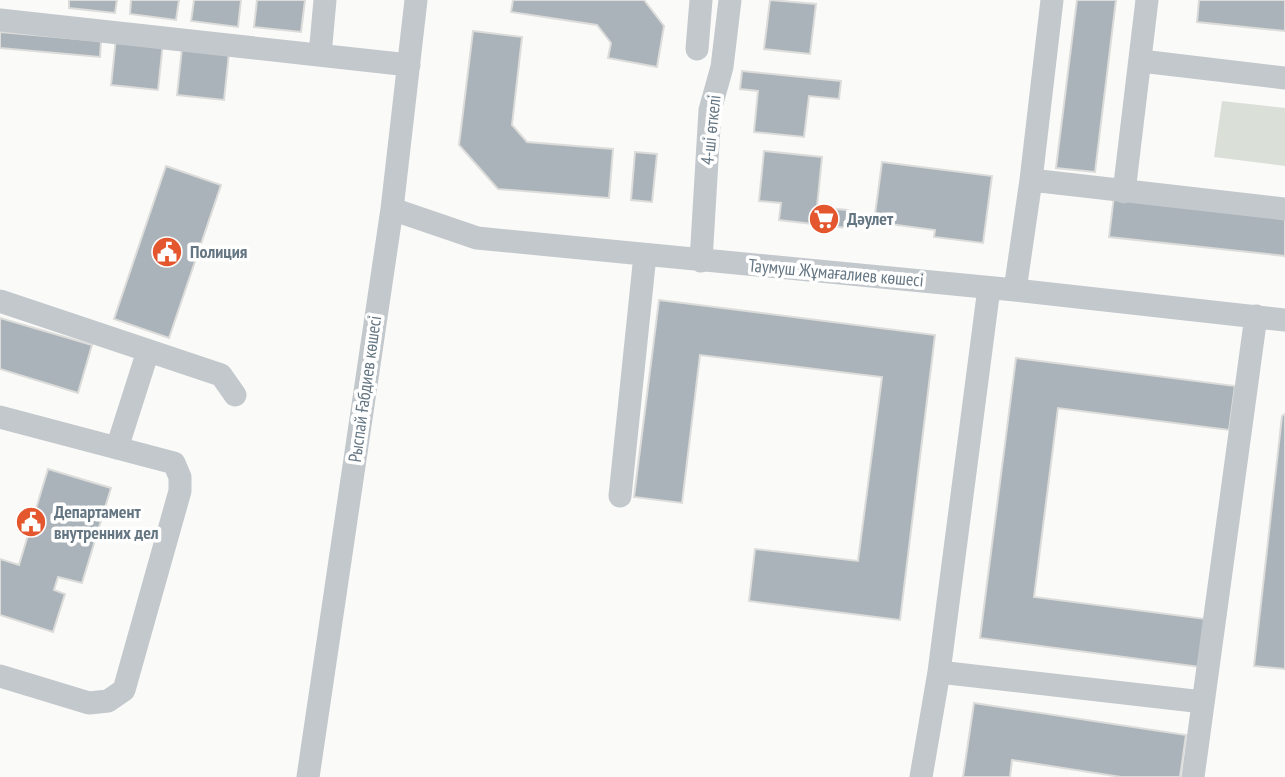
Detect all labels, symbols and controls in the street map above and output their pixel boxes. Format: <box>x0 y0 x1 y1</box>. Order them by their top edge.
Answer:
street label: 4-ші өткелі <box>695 94 726 166</box>
supermarket icon: Дәулет <box>807 202 841 236</box>
place label: Дәулет <box>847 207 894 230</box>
public building icon: Полиция <box>150 235 184 269</box>
place label: Полиция <box>190 240 247 263</box>
street label: Таумуш Жұмағалиев көшесі <box>747 253 925 292</box>
street label: Рыспай Ғабдиев көшесі <box>343 314 386 464</box>
place label: Департамент внутренних дел <box>54 500 159 544</box>
public building icon: Департамент внутренних дел <box>14 505 48 539</box>

